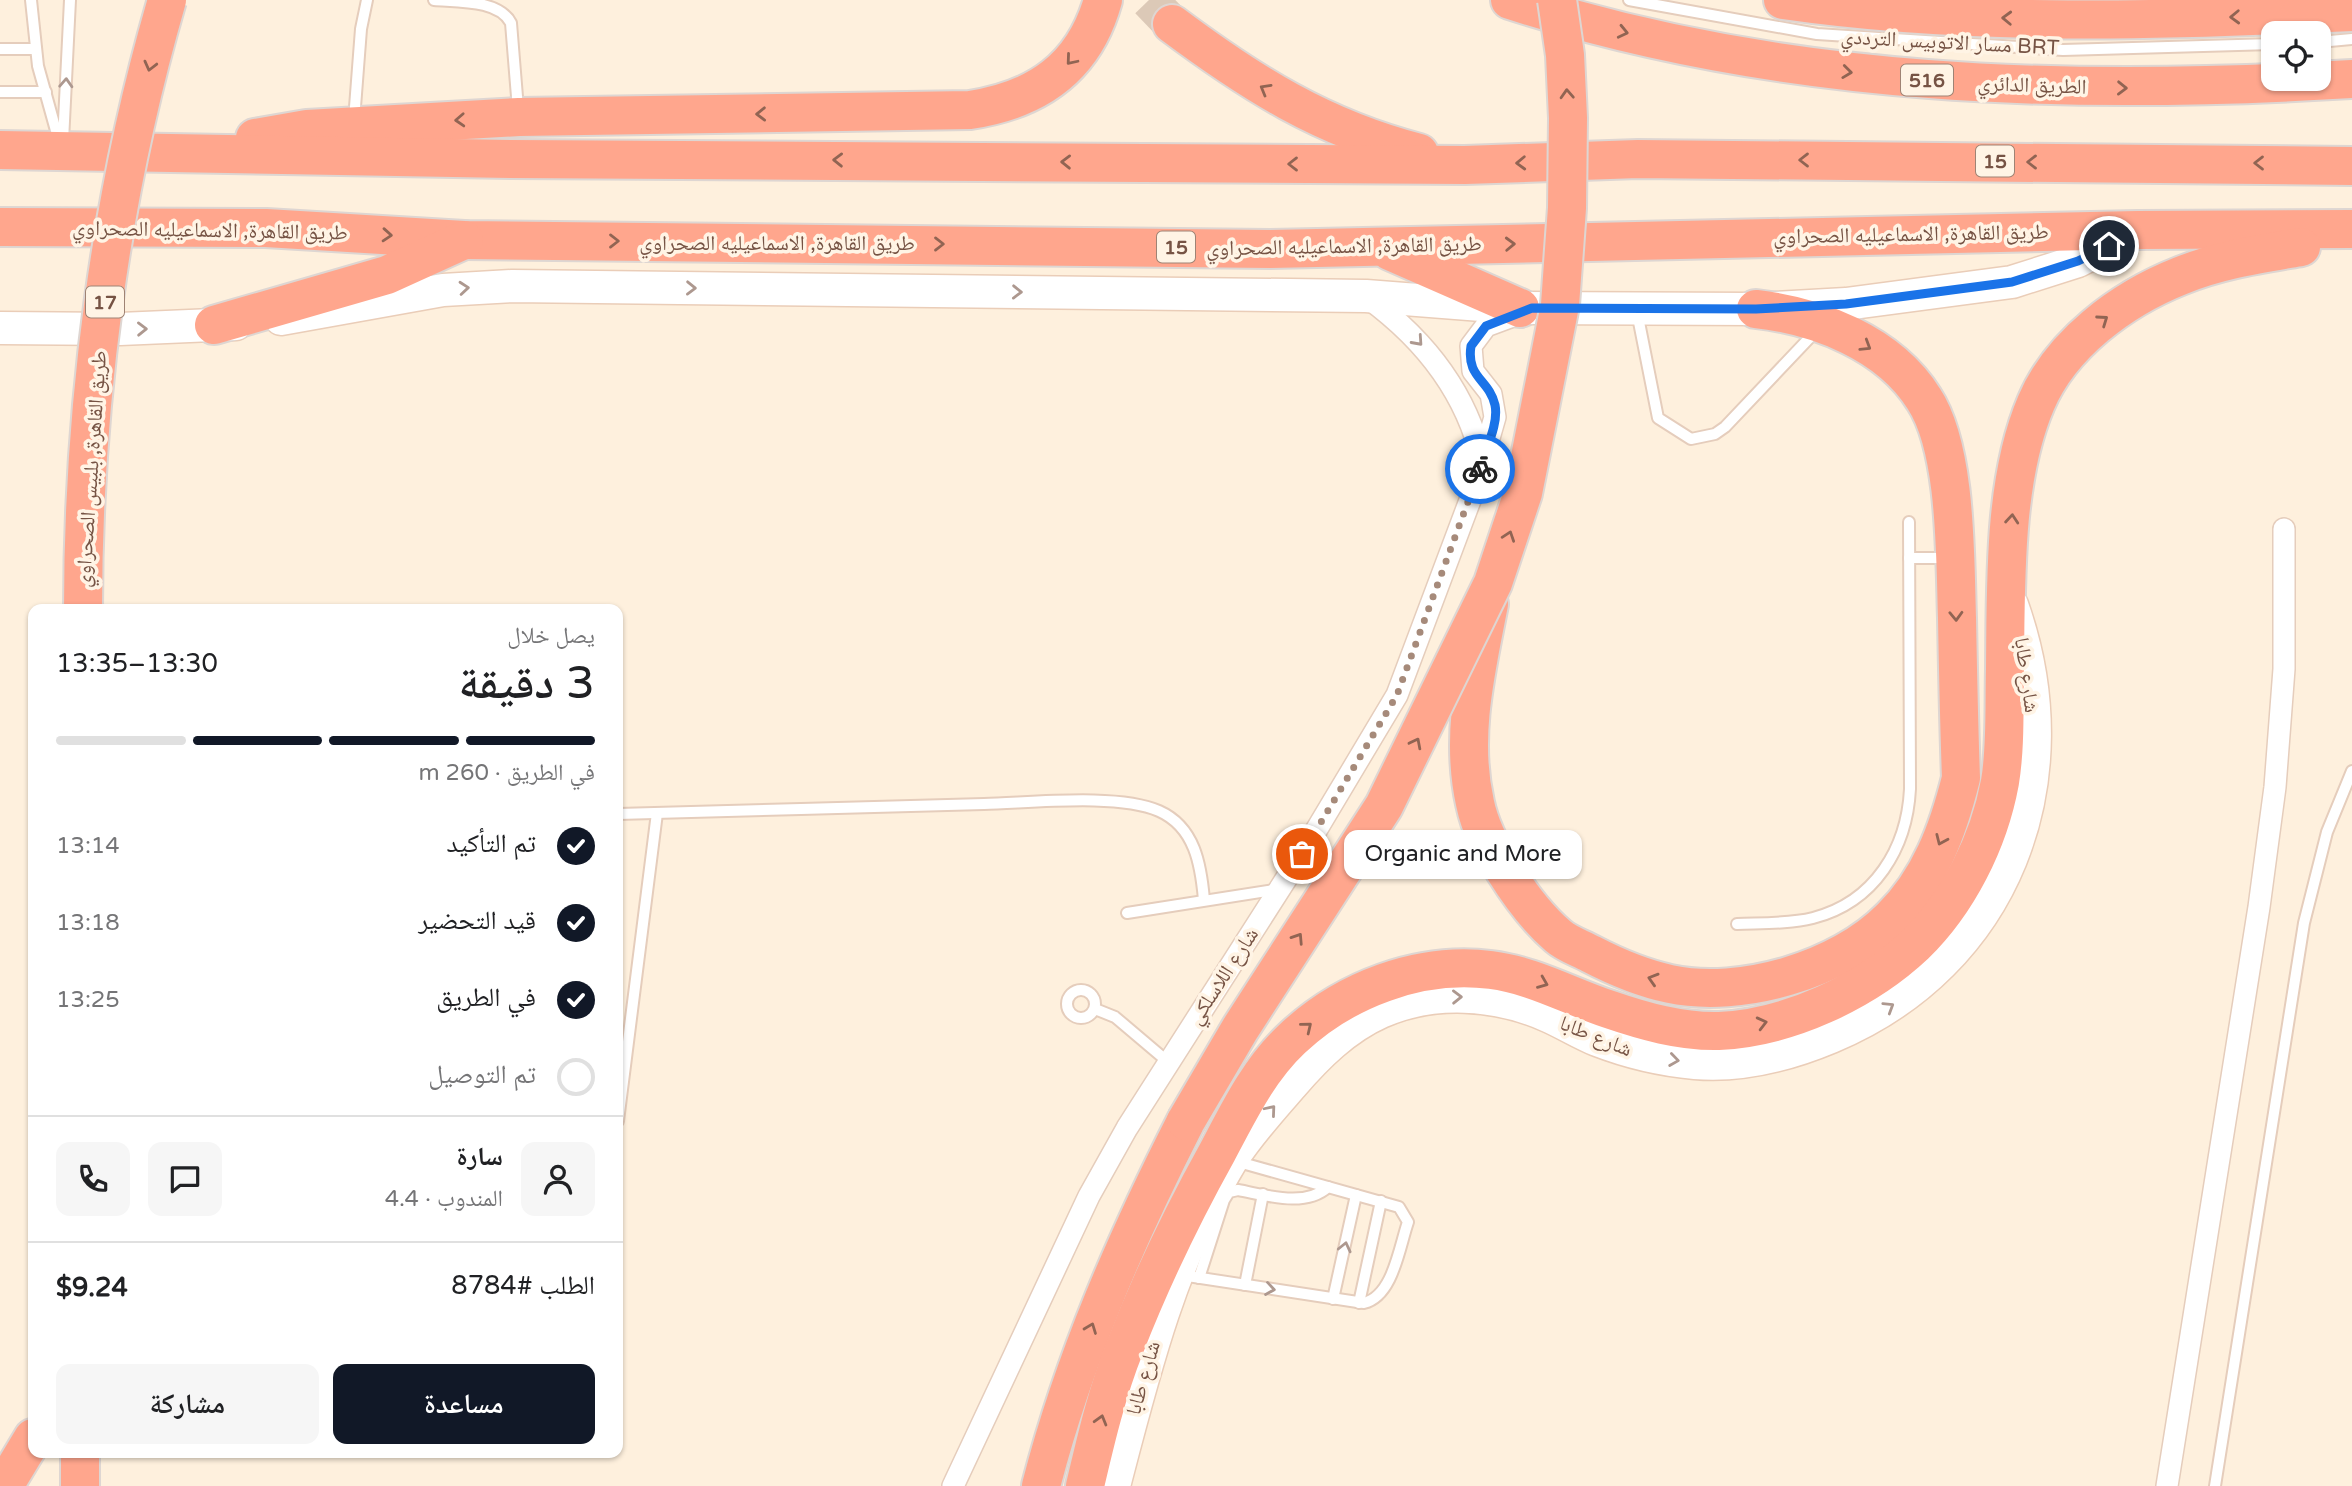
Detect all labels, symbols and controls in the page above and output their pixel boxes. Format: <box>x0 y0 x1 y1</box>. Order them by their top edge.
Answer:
one-way arrow <box>2002 10 2013 25</box>
one-way arrow <box>2229 10 2240 25</box>
map controls <box>2261 21 2331 91</box>
button: locate <box>2261 21 2331 91</box>
one-way arrow <box>1617 24 1629 38</box>
street label: مسار الاتوبيس الترددي BRT <box>1840 24 2060 64</box>
one-way arrow <box>1067 51 1079 64</box>
one-way arrow <box>144 60 158 72</box>
one-way arrow <box>1841 64 1852 79</box>
road number: 516 <box>1901 64 1953 96</box>
street label: الطريق الدائري <box>1977 71 2087 103</box>
one-way arrow <box>58 77 73 88</box>
one-way arrow <box>2118 80 2128 96</box>
one-way arrow <box>1259 84 1272 97</box>
one-way arrow <box>1559 89 1574 100</box>
one-way arrow <box>755 106 766 121</box>
one-way arrow <box>454 113 465 128</box>
road number: 15 <box>1976 146 2014 176</box>
one-way arrow <box>832 152 843 168</box>
one-way arrow <box>1799 152 1809 168</box>
one-way arrow <box>1060 154 1070 170</box>
one-way arrow <box>2026 154 2037 170</box>
one-way arrow <box>1515 155 1526 170</box>
one-way arrow <box>2254 155 2264 171</box>
one-way arrow <box>1287 156 1298 172</box>
street label: طريق القاهرة, الاسماعيليه الصحراوي <box>72 216 348 249</box>
pin <box>2079 216 2139 276</box>
street label: طريق القاهرة, الاسماعيليه الصحراوي <box>1773 220 2049 253</box>
one-way arrow <box>381 227 392 242</box>
icon: home <box>2090 227 2128 265</box>
street label: طريق القاهرة, الاسماعيليه الصحراوي <box>639 231 915 259</box>
road number: 15 <box>1157 232 1195 262</box>
street label: طريق القاهرة, الاسماعيليه الصحراوي <box>1206 232 1482 265</box>
one-way arrow <box>609 233 620 249</box>
one-way arrow <box>935 236 945 252</box>
one-way arrow <box>1504 236 1515 251</box>
one-way arrow <box>687 280 697 296</box>
one-way arrow <box>459 281 470 296</box>
one-way arrow <box>1012 284 1023 300</box>
road number: 17 <box>86 286 124 318</box>
one-way arrow <box>2095 316 2108 328</box>
one-way arrow <box>136 321 147 336</box>
one-way arrow <box>1409 333 1422 346</box>
one-way arrow <box>1858 337 1871 350</box>
street label: طريق القاهرة, بلبيس الصحراوي <box>71 350 116 589</box>
courier <box>1445 434 1515 504</box>
icon: bike <box>1461 450 1499 488</box>
one-way arrow <box>2004 514 2019 525</box>
one-way arrow <box>1501 530 1515 543</box>
one-way arrow <box>1949 611 1964 622</box>
text: يصل خلال <box>507 622 595 650</box>
street label: شارع طابا <box>2009 636 2044 714</box>
text: 13:30–13:35 <box>56 648 218 679</box>
text: 3 دقيقة <box>459 656 595 711</box>
one-way arrow <box>1407 738 1421 751</box>
text: في الطريق · 260 m <box>418 759 595 787</box>
pin <box>1272 824 1332 884</box>
icon: check <box>557 827 595 865</box>
text: تم التأكيد <box>446 828 536 859</box>
callout: Organic and More <box>1344 830 1582 878</box>
text: 13:14 <box>56 832 120 860</box>
one-way arrow <box>1935 833 1949 846</box>
icon: bag <box>1283 835 1321 873</box>
text: Organic and More <box>1364 840 1562 868</box>
icon: check <box>557 904 595 942</box>
text: قيد التحضير <box>418 905 536 936</box>
text: 13:18 <box>56 909 120 937</box>
street label: شارع اللاسلكي <box>1183 923 1267 1031</box>
one-way arrow <box>1290 933 1302 946</box>
one-way arrow <box>1647 973 1660 987</box>
one-way arrow <box>1536 975 1548 989</box>
icon: check <box>557 981 595 1019</box>
text: في الطريق <box>436 982 536 1013</box>
text: 13:25 <box>56 986 120 1014</box>
one-way arrow <box>1452 990 1463 1005</box>
one-way arrow <box>1882 1002 1895 1015</box>
street label: شارع طابا <box>1556 1011 1636 1062</box>
one-way arrow <box>1756 1017 1768 1032</box>
one-way arrow <box>1299 1023 1312 1035</box>
one-way arrow <box>1668 1052 1680 1067</box>
text: تم التوصيل <box>428 1059 536 1090</box>
one-way arrow <box>1262 1105 1275 1118</box>
text: سارة <box>456 1141 503 1172</box>
button: phone <box>56 1142 130 1216</box>
button: chat <box>148 1142 222 1216</box>
button: person <box>521 1142 595 1216</box>
text: المندوب · 4.4 <box>385 1185 503 1213</box>
one-way arrow <box>1336 1241 1351 1253</box>
text: الطلب #8784 <box>451 1270 595 1301</box>
text: $9.24 <box>56 1272 128 1303</box>
one-way arrow <box>1264 1281 1275 1296</box>
one-way arrow <box>1083 1322 1097 1334</box>
street label: شارع طابا <box>1121 1338 1166 1418</box>
button: مشاركة <box>56 1364 319 1444</box>
button: مساعدة <box>333 1364 595 1444</box>
one-way arrow <box>1093 1414 1108 1426</box>

